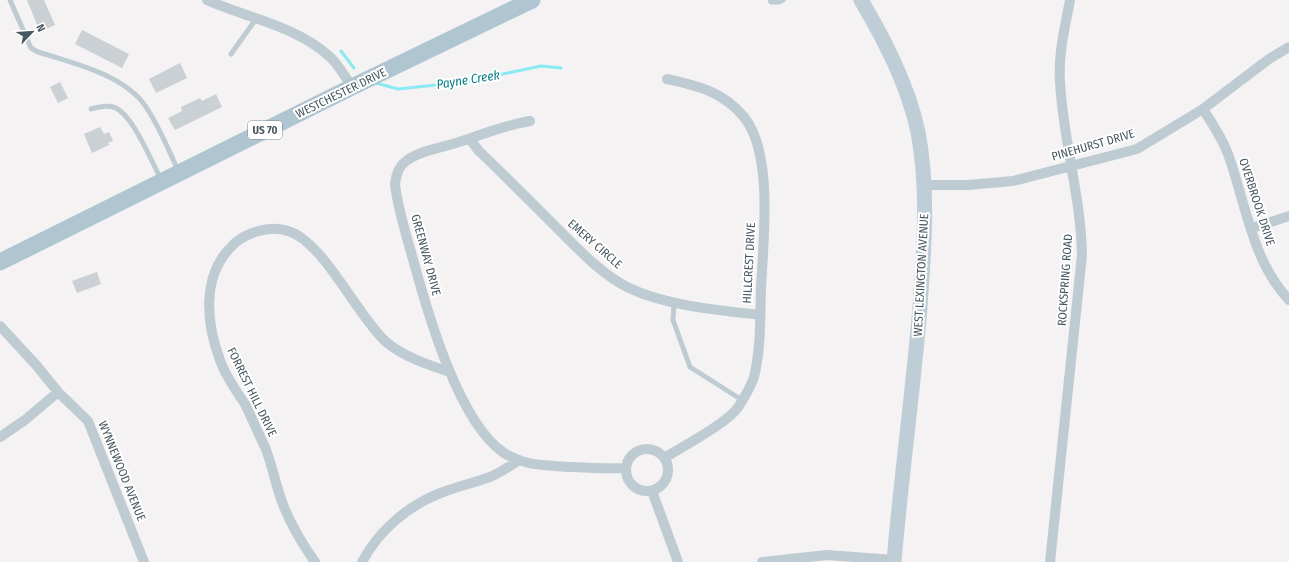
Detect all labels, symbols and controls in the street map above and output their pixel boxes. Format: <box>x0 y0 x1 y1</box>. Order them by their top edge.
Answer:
north arrow <box>12 12 52 52</box>
text: N <box>33 22 48 34</box>
street label: WESTCHESTER DRIVE <box>294 65 389 121</box>
water label: Payne Creek <box>435 67 501 92</box>
road number: US 70 <box>248 121 282 139</box>
street label: PINEHURST DRIVE <box>1050 126 1136 164</box>
street label: OVERBROOK DRIVE <box>1236 156 1278 248</box>
street label: GREENWAY DRIVE <box>408 213 444 298</box>
street label: WEST LEXINGTON AVENUE <box>911 213 931 337</box>
street label: EMERY CIRCLE <box>565 217 625 272</box>
street label: HILLCREST DRIVE <box>740 222 758 304</box>
street label: ROCKSPRING ROAD <box>1055 233 1075 327</box>
street label: FORREST HILL DRIVE <box>224 345 280 439</box>
street label: WYNNEWOOD AVENUE <box>95 419 149 524</box>

